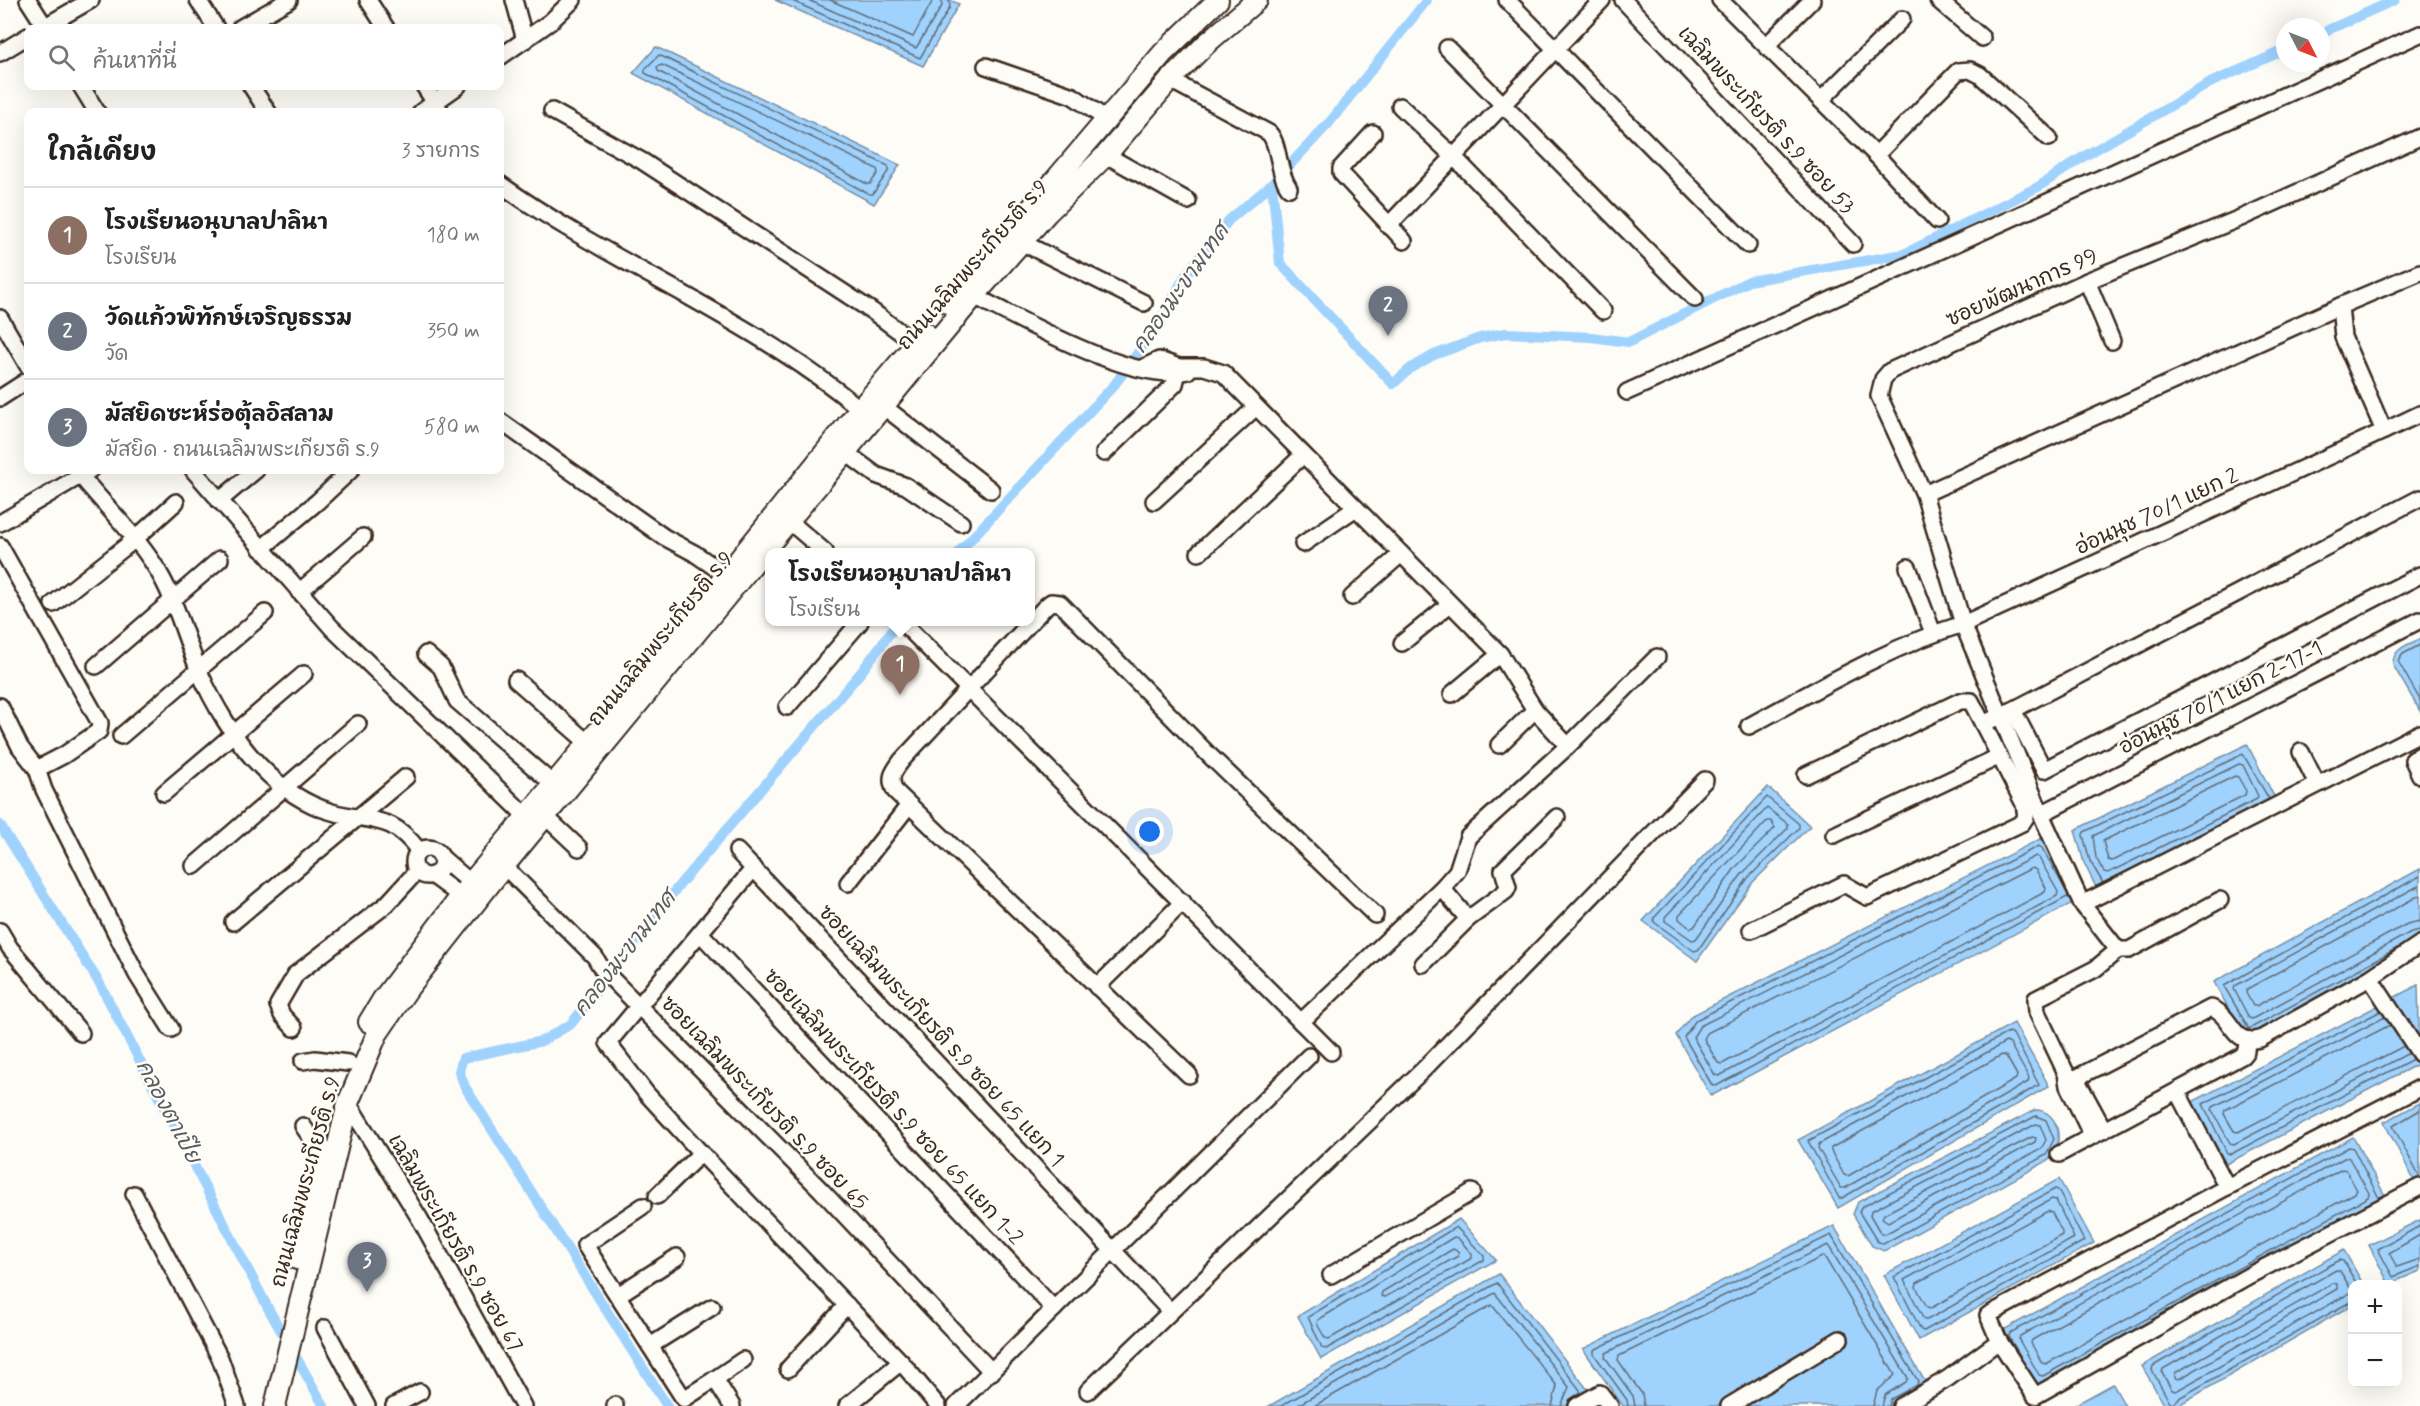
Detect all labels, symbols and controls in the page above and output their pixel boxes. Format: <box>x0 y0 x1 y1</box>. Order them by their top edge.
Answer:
north arrow <box>2276 18 2330 72</box>
street label: เฉลิมพระเกียรติ ร.9 ซอย 53 <box>1671 20 1861 220</box>
search box <box>24 24 504 90</box>
icon: search <box>45 41 78 74</box>
text: ค้นหาที่นี่ <box>93 48 177 76</box>
text: ใกล้เคียง <box>48 136 156 170</box>
text: 3 รายการ <box>401 138 480 165</box>
street label: ถนนเฉลิมพระเกียรติ ร.9 <box>891 174 1055 356</box>
text: โรงเรียนอนุบาลปาลินา <box>105 209 328 237</box>
water label: คลองมะขามเทศ <box>1126 215 1239 359</box>
text: 1 <box>63 222 72 249</box>
text: 180 m <box>427 222 480 249</box>
street label: ซอยพัฒนาการ 99 <box>1942 242 2102 334</box>
text: โรงเรียน <box>105 245 176 272</box>
pin: 2 <box>1368 286 1408 336</box>
text: วัดแก้วพิทักษ์เจริญธรรม <box>105 305 352 333</box>
text: 2 <box>63 318 72 345</box>
text: 350 m <box>427 318 480 345</box>
text: วัด <box>105 341 128 368</box>
text: มัสยิดซะห์ร่อตุ้ลอิสลาม <box>105 401 334 429</box>
text: 3 <box>63 414 72 441</box>
text: 580 m <box>424 414 480 441</box>
text: มัสยิด · ถนนเฉลิมพระเกียรติ ร.9 <box>105 437 380 464</box>
street label: อ่อนนุช 70/1 แยก 2 <box>2071 462 2243 563</box>
street label: ถนนเฉลิมพระเกียรติ ร.9 <box>582 546 740 732</box>
popup <box>765 548 1035 626</box>
text: โรงเรียนอนุบาลปาลินา <box>789 561 1011 589</box>
text: โรงเรียน <box>789 597 860 624</box>
street label: อ่อนนุช 70/1 แยก 2-17-1 <box>2115 635 2328 762</box>
pin: 1 <box>880 646 920 695</box>
your location <box>1135 817 1164 846</box>
water label: คลองมะขามเทศ <box>567 882 686 1022</box>
street label: ซอยเฉลิมพระเกียรติ ร.9 ซอย 65 แยก 1 <box>812 899 1070 1173</box>
street label: ซอยเฉลิมพระเกียรติ ร.9 ซอย 65 แยก 1-2 <box>757 963 1029 1251</box>
street label: ซอยเฉลิมพระเกียรติ ร.9 ซอย 65 <box>654 990 874 1216</box>
water label: คลองตาเปีย <box>129 1055 209 1170</box>
street label: ถนนเฉลิมพระเกียรติ ร.9 <box>264 1073 348 1291</box>
street label: เฉลิมพระเกียรติ ร.9 ซอย 67 <box>381 1129 529 1357</box>
pin: 3 <box>348 1242 386 1292</box>
map controls <box>2348 1280 2402 1388</box>
button: + <box>2348 1280 2402 1334</box>
button: − <box>2348 1334 2402 1388</box>

